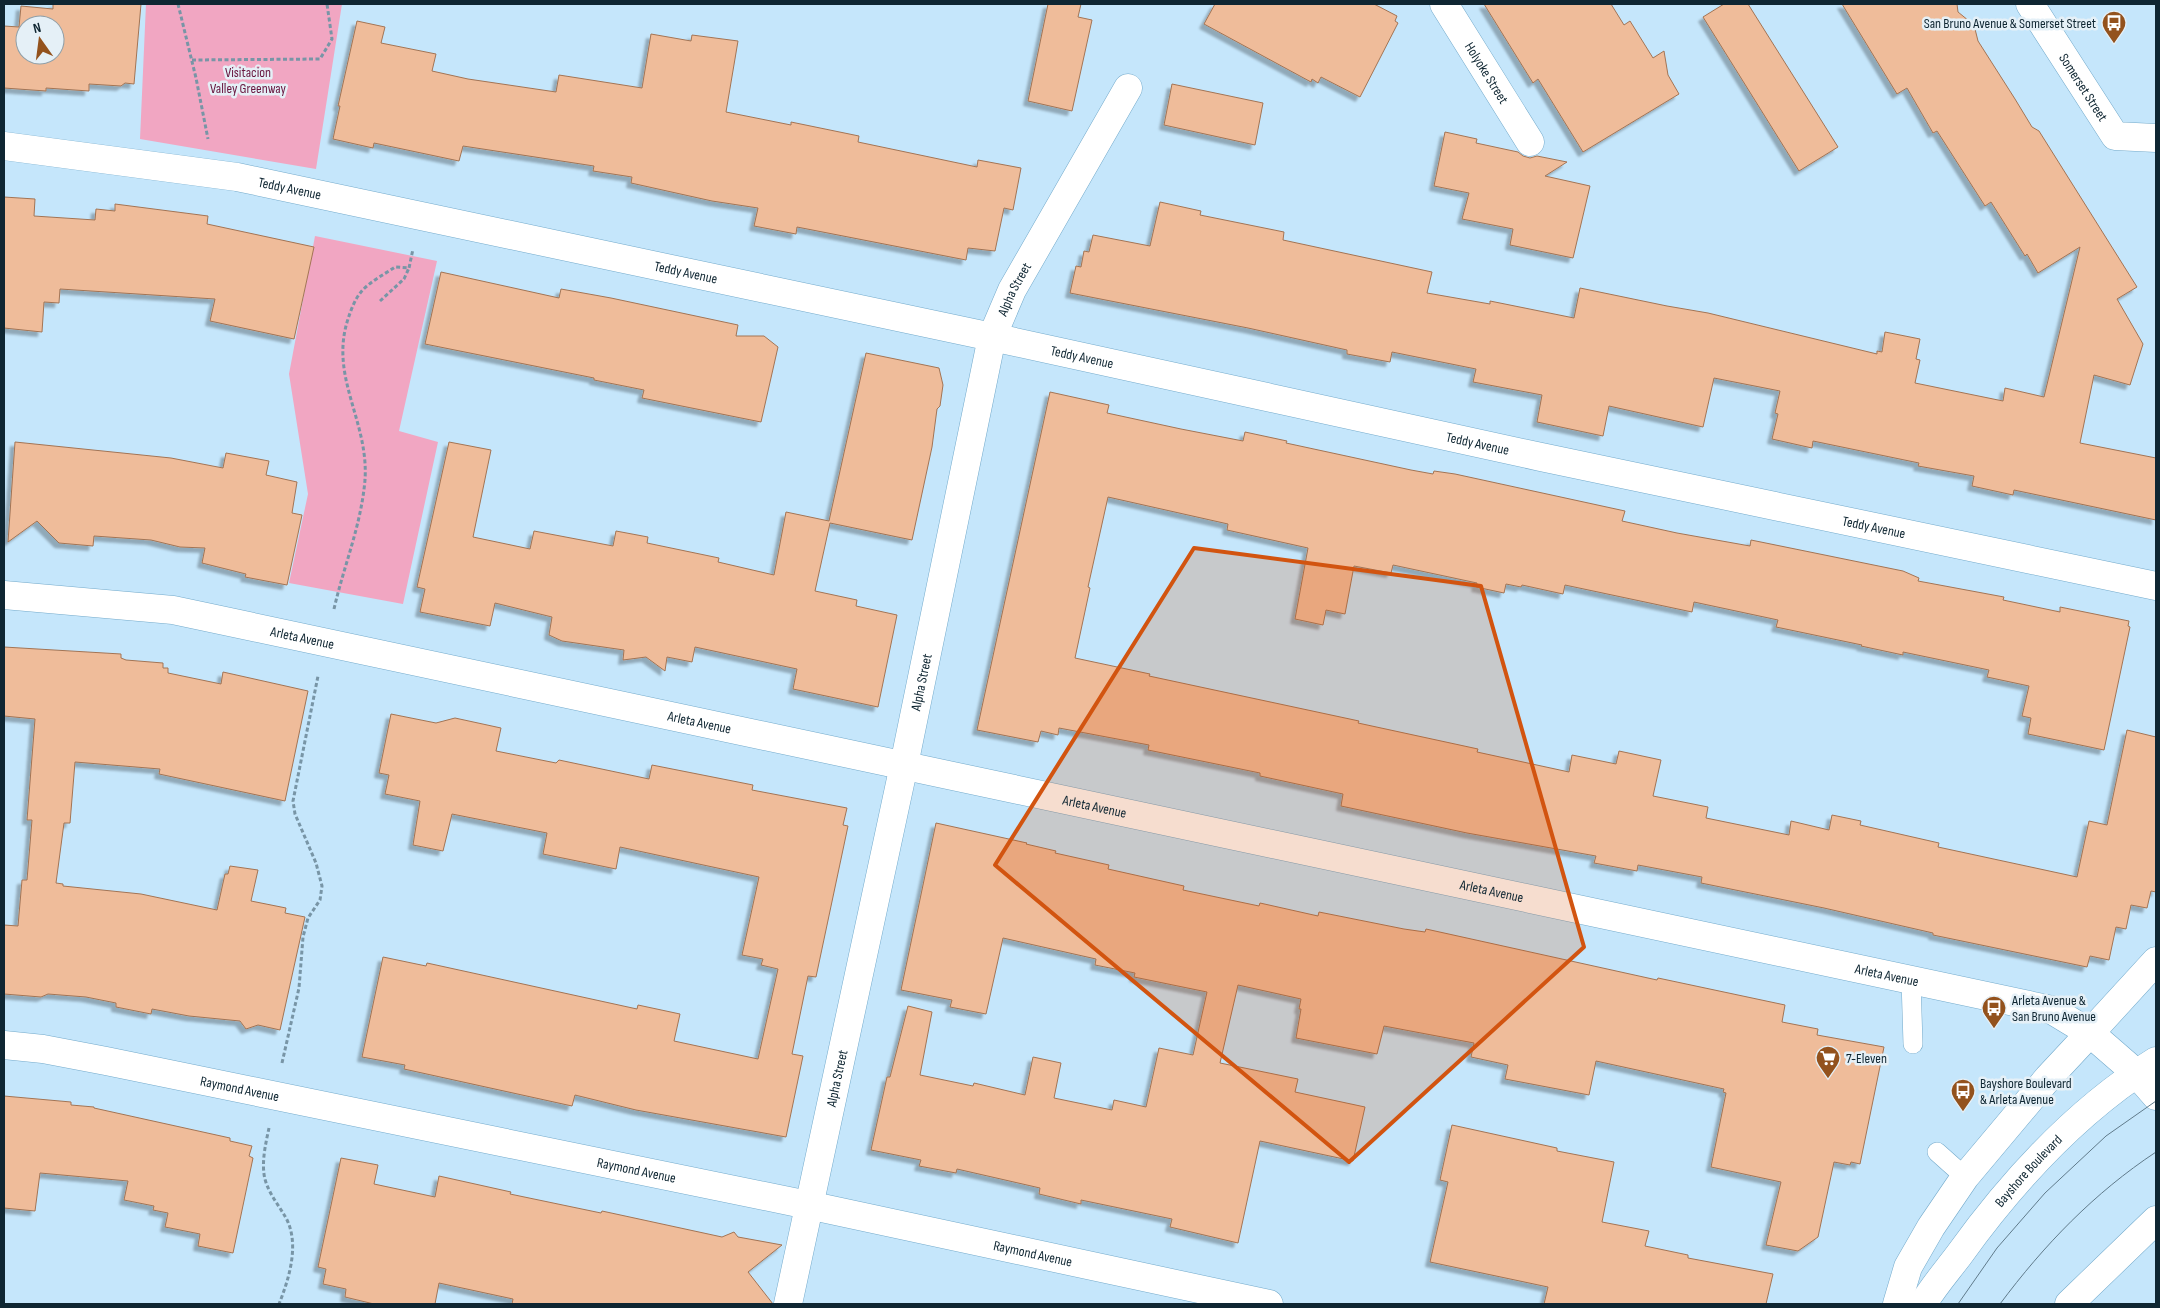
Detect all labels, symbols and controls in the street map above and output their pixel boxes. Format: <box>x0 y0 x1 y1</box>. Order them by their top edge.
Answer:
bus stop icon: San Bruno Avenue & Somerset Street <box>2101 10 2127 44</box>
north arrow <box>15 15 65 65</box>
place label: San Bruno Avenue & Somerset Street <box>1924 15 2096 32</box>
text: N <box>31 19 43 37</box>
street label: Holyoke Street <box>1461 39 1512 107</box>
street label: Somerset Street <box>2056 50 2112 124</box>
park label: Visitacion Valley Greenway <box>210 64 287 97</box>
street label: Teddy Avenue <box>257 173 323 203</box>
street label: Teddy Avenue <box>653 257 719 287</box>
street label: Alpha Street <box>993 259 1035 319</box>
street label: Teddy Avenue <box>1049 342 1115 372</box>
street label: Teddy Avenue <box>1445 428 1511 458</box>
street label: Teddy Avenue <box>1841 512 1907 542</box>
street label: Arleta Avenue <box>268 622 336 653</box>
street label: Alpha Street <box>907 652 935 713</box>
street label: Arleta Avenue <box>665 707 733 737</box>
street label: Arleta Avenue <box>1060 791 1128 821</box>
street label: Arleta Avenue <box>1457 875 1525 906</box>
street label: Arleta Avenue <box>1853 960 1920 990</box>
place label: Arleta Avenue & San Bruno Avenue <box>2011 992 2096 1025</box>
bus stop icon: Arleta Avenue & San Bruno Avenue <box>1981 995 2007 1029</box>
supermarket icon: 7-Eleven <box>1815 1045 1841 1079</box>
street label: Alpha Street <box>822 1048 851 1109</box>
place label: 7-Eleven <box>1846 1050 1887 1067</box>
street label: Raymond Avenue <box>199 1072 281 1105</box>
place label: Bayshore Boulevard & Arleta Avenue <box>1980 1075 2072 1108</box>
bus stop icon: Bayshore Boulevard & Arleta Avenue <box>1950 1078 1976 1112</box>
street label: Bayshore Boulevard <box>1991 1131 2065 1210</box>
street label: Raymond Avenue <box>596 1153 678 1186</box>
street label: Raymond Avenue <box>992 1237 1074 1270</box>

